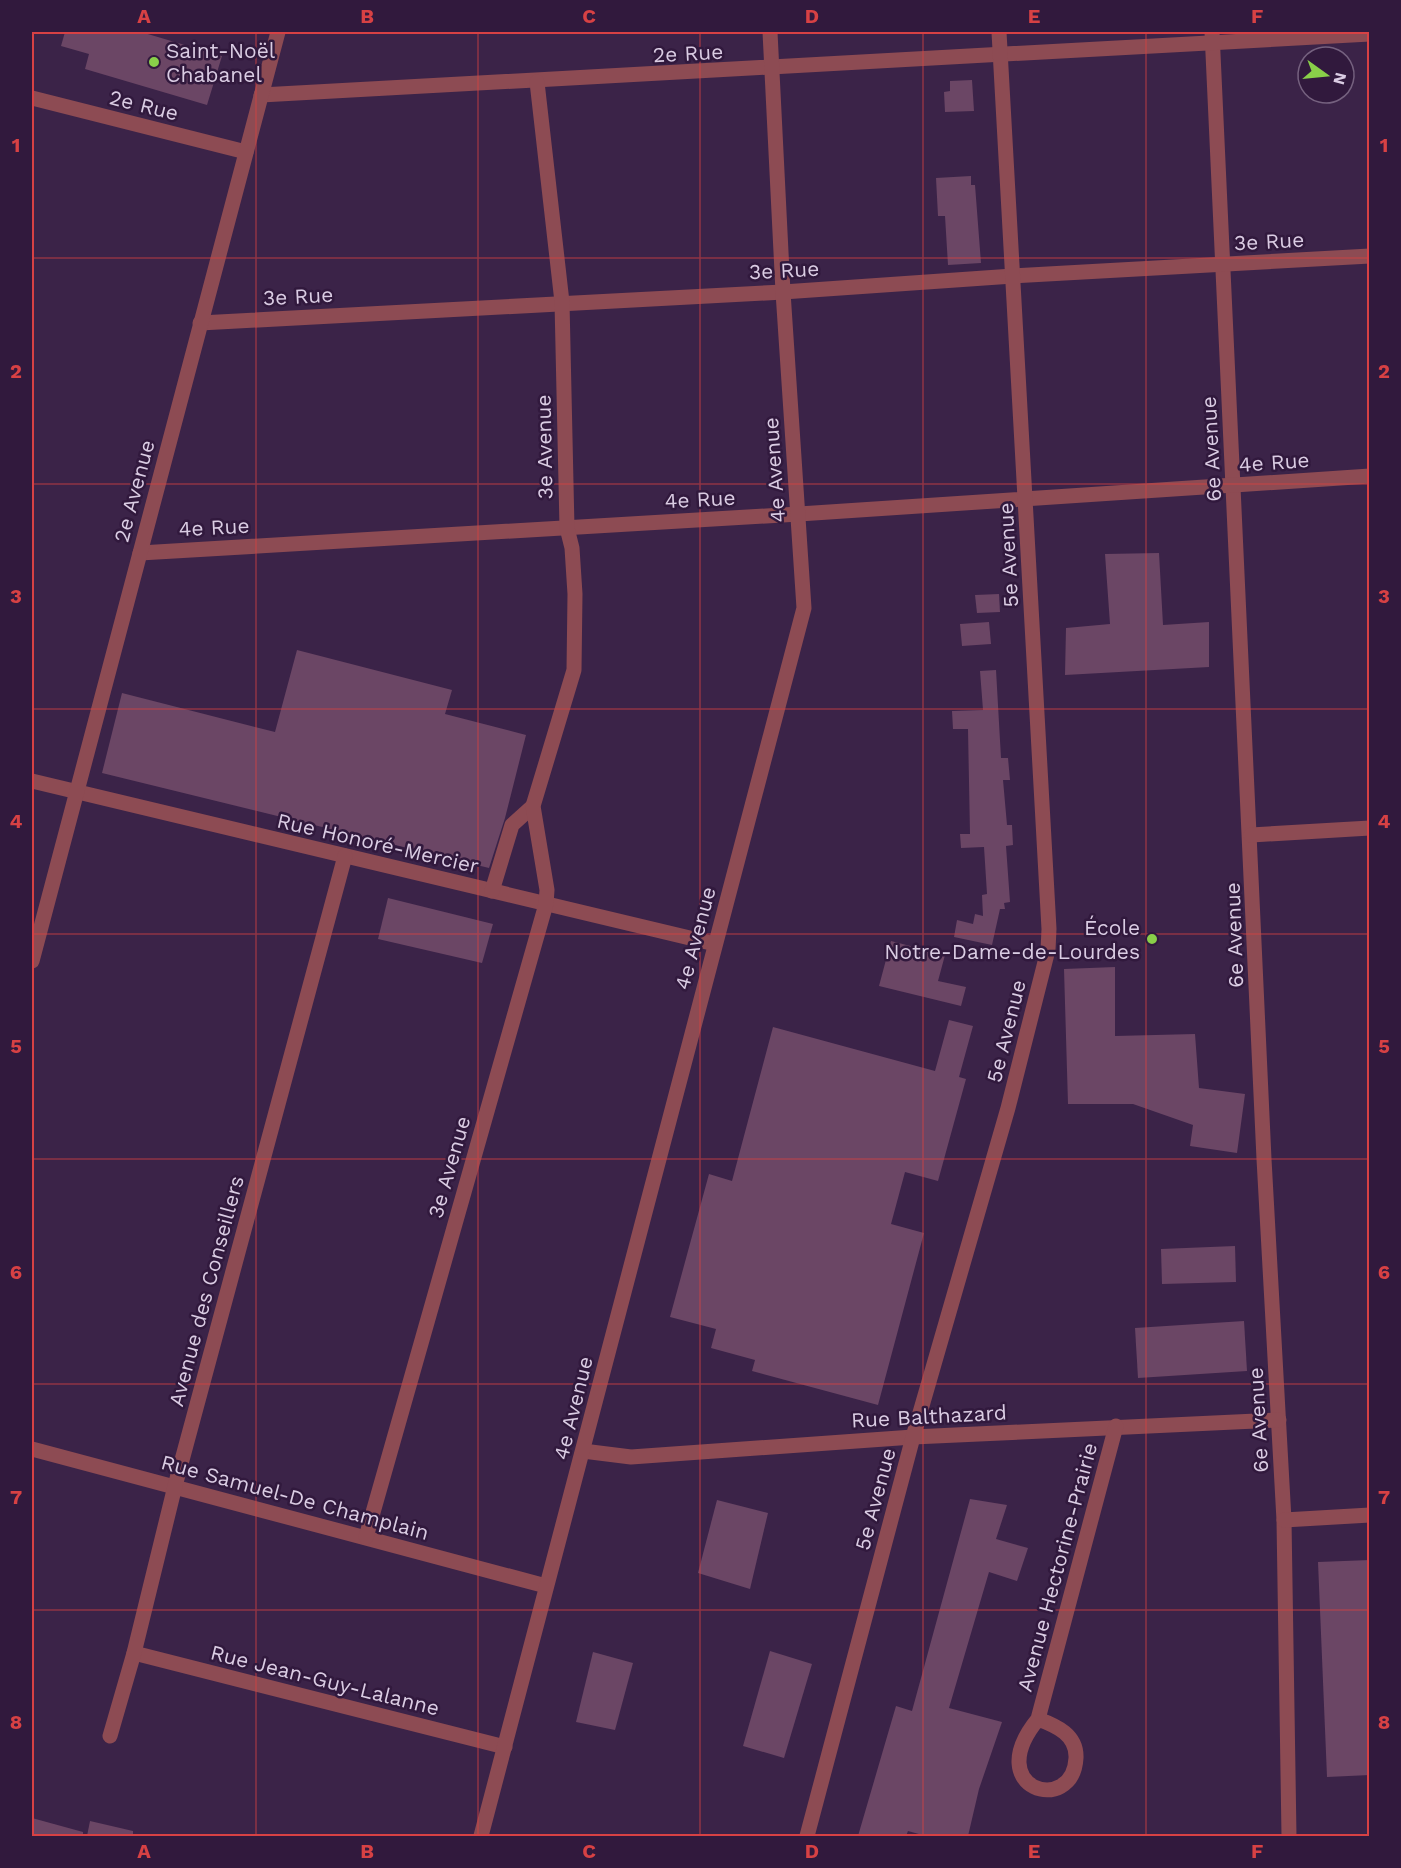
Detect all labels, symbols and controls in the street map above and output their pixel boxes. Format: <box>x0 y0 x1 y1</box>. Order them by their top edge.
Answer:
text: A <box>137 4 151 28</box>
text: B <box>360 4 374 28</box>
text: C <box>582 4 596 28</box>
text: D <box>805 4 819 28</box>
text: E <box>1028 4 1040 28</box>
text: F <box>1251 4 1263 28</box>
place label: Saint-Noël Chabanel <box>166 38 276 87</box>
street label: 2e Rue <box>652 39 724 67</box>
north arrow <box>1296 45 1356 105</box>
marker: Saint-Noël Chabanel <box>147 55 161 69</box>
text: N <box>1329 71 1351 87</box>
street label: 2e Rue <box>107 84 181 126</box>
text: 1 <box>12 133 20 157</box>
text: 1 <box>1380 133 1388 157</box>
street label: 3e Rue <box>1233 227 1305 255</box>
street label: 3e Rue <box>748 256 820 284</box>
street label: 3e Rue <box>262 282 334 310</box>
text: 2 <box>10 359 22 383</box>
text: 2 <box>1378 359 1390 383</box>
street label: 3e Avenue <box>531 394 557 500</box>
street label: 6e Avenue <box>1196 396 1226 502</box>
street label: 4e Avenue <box>758 416 790 524</box>
street label: 2e Avenue <box>108 437 160 545</box>
street label: 4e Rue <box>1238 447 1310 477</box>
street label: 4e Rue <box>664 485 736 513</box>
street label: 5e Avenue <box>993 502 1023 608</box>
street label: 4e Rue <box>178 513 250 541</box>
text: 3 <box>10 584 22 608</box>
text: 3 <box>1378 584 1390 608</box>
street label: Rue Honoré-Mercier <box>275 808 482 879</box>
text: 4 <box>10 809 23 833</box>
text: 4 <box>1378 809 1391 833</box>
street label: 6e Avenue <box>1220 882 1248 988</box>
street label: 4e Avenue <box>669 884 721 992</box>
place label: École Notre-Dame-de-Lourdes <box>884 915 1140 964</box>
marker: École Notre-Dame-de-Lourdes <box>1145 932 1159 946</box>
street label: 5e Avenue <box>981 977 1031 1085</box>
text: 5 <box>10 1034 22 1058</box>
text: 5 <box>1378 1034 1390 1058</box>
street label: 3e Avenue <box>423 1113 475 1221</box>
street label: Avenue des Conseillers <box>163 1173 249 1409</box>
text: 6 <box>10 1260 22 1284</box>
text: 6 <box>1378 1260 1390 1284</box>
street label: 4e Avenue <box>548 1354 598 1462</box>
street label: 6e Avenue <box>1243 1367 1273 1473</box>
street label: Rue Balthazard <box>851 1399 1007 1433</box>
street label: Avenue Hectorine-Prairie <box>1012 1440 1102 1694</box>
street label: 5e Avenue <box>849 1445 901 1553</box>
street label: Rue Samuel-De Champlain <box>158 1449 432 1545</box>
text: 7 <box>10 1485 22 1509</box>
text: 7 <box>1378 1485 1390 1509</box>
street label: Rue Jean-Guy-Lalanne <box>208 1639 442 1721</box>
text: 8 <box>10 1710 22 1734</box>
text: 8 <box>1378 1710 1390 1734</box>
text: A <box>137 1839 151 1863</box>
text: B <box>360 1839 374 1863</box>
text: C <box>582 1839 596 1863</box>
text: D <box>805 1839 819 1863</box>
text: E <box>1028 1839 1040 1863</box>
text: F <box>1251 1839 1263 1863</box>

